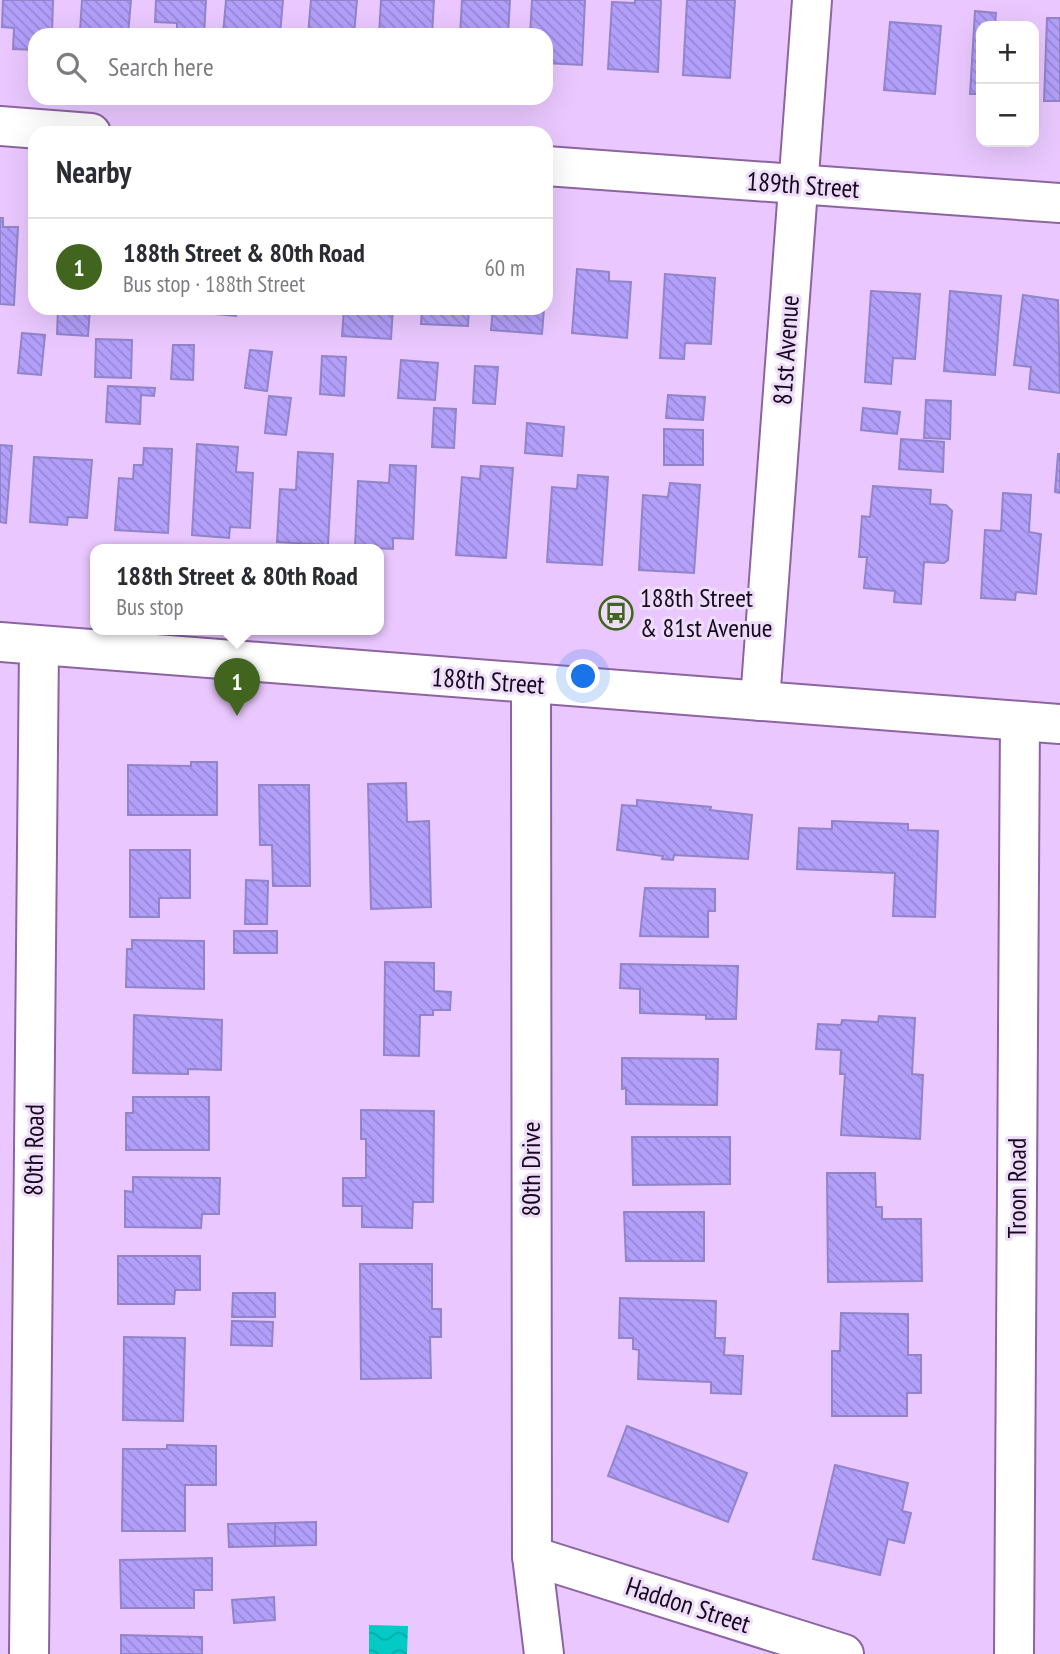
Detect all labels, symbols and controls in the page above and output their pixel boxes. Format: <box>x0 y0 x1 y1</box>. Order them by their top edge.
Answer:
map controls <box>976 21 1039 147</box>
button: + <box>976 21 1039 84</box>
search box <box>28 28 553 105</box>
icon: search <box>52 48 90 86</box>
text: Search here <box>108 50 214 83</box>
button: − <box>976 84 1039 147</box>
text: Nearby <box>56 152 131 191</box>
street label: 189th Street <box>746 164 861 205</box>
text: 188th Street & 80th Road <box>123 236 365 269</box>
text: 1 <box>74 253 85 282</box>
text: 60 m <box>484 253 525 282</box>
text: Bus stop · 188th Street <box>123 269 305 298</box>
street label: 81st Avenue <box>765 294 806 406</box>
popup <box>90 544 384 635</box>
text: 188th Street & 80th Road <box>116 559 358 592</box>
place label: 188th Street & 81st Avenue <box>640 581 772 644</box>
text: Bus stop <box>116 592 183 621</box>
bus stop icon: 188th Street & 81st Avenue <box>597 594 635 632</box>
pin: 1 <box>214 658 260 716</box>
your location <box>566 659 600 693</box>
street label: 188th Street <box>431 660 546 701</box>
street label: 80th Road <box>16 1104 51 1196</box>
street label: 80th Drive <box>514 1122 547 1216</box>
street label: Troon Road <box>1000 1138 1033 1238</box>
street label: Haddon Street <box>622 1569 755 1640</box>

